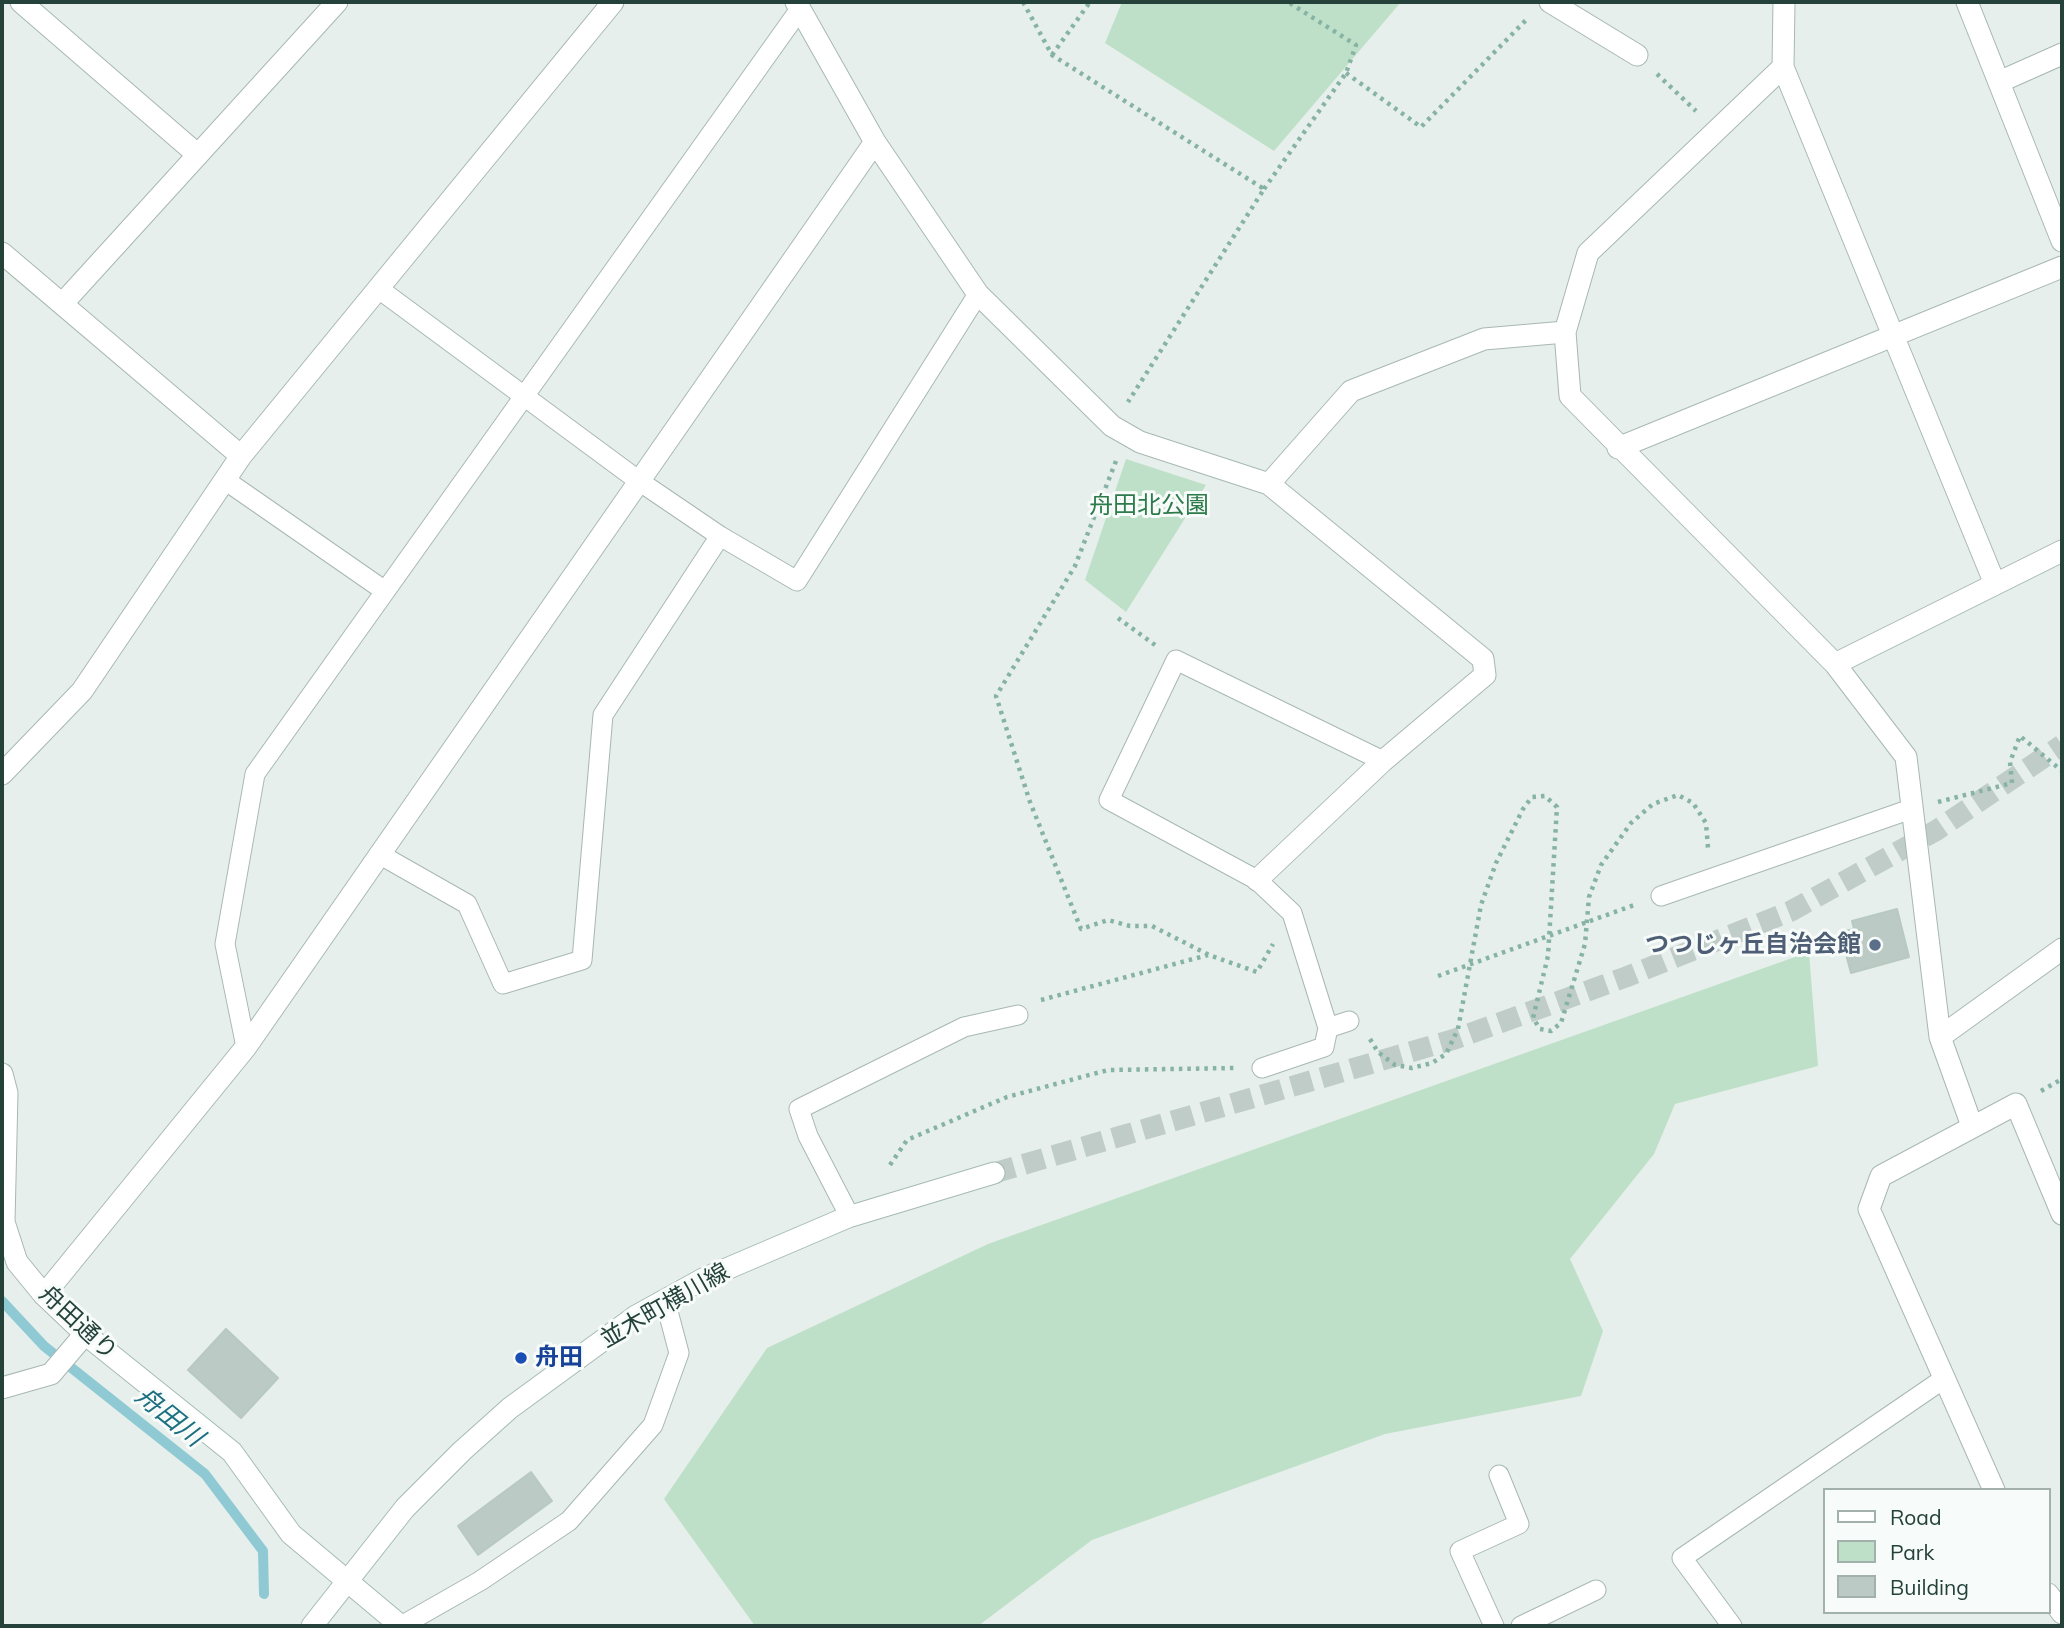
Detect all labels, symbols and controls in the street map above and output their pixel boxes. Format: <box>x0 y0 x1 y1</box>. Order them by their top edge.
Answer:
park label: 舟田北公園 <box>1089 492 1209 520</box>
place label: つつじヶ丘自治会館 <box>1645 931 1861 959</box>
marker: つつじヶ丘自治会館 <box>1867 937 1883 953</box>
street label: 並木町横川線 <box>595 1258 735 1354</box>
street label: 舟田通り <box>33 1280 123 1366</box>
place label: 舟田 <box>535 1344 583 1372</box>
marker: 舟田 <box>513 1350 529 1366</box>
water label: 舟田川 <box>129 1380 209 1454</box>
legend <box>1822 1488 2050 1614</box>
text: Road <box>1890 1504 1941 1530</box>
text: Park <box>1890 1539 1934 1565</box>
text: Building <box>1890 1574 1969 1600</box>

